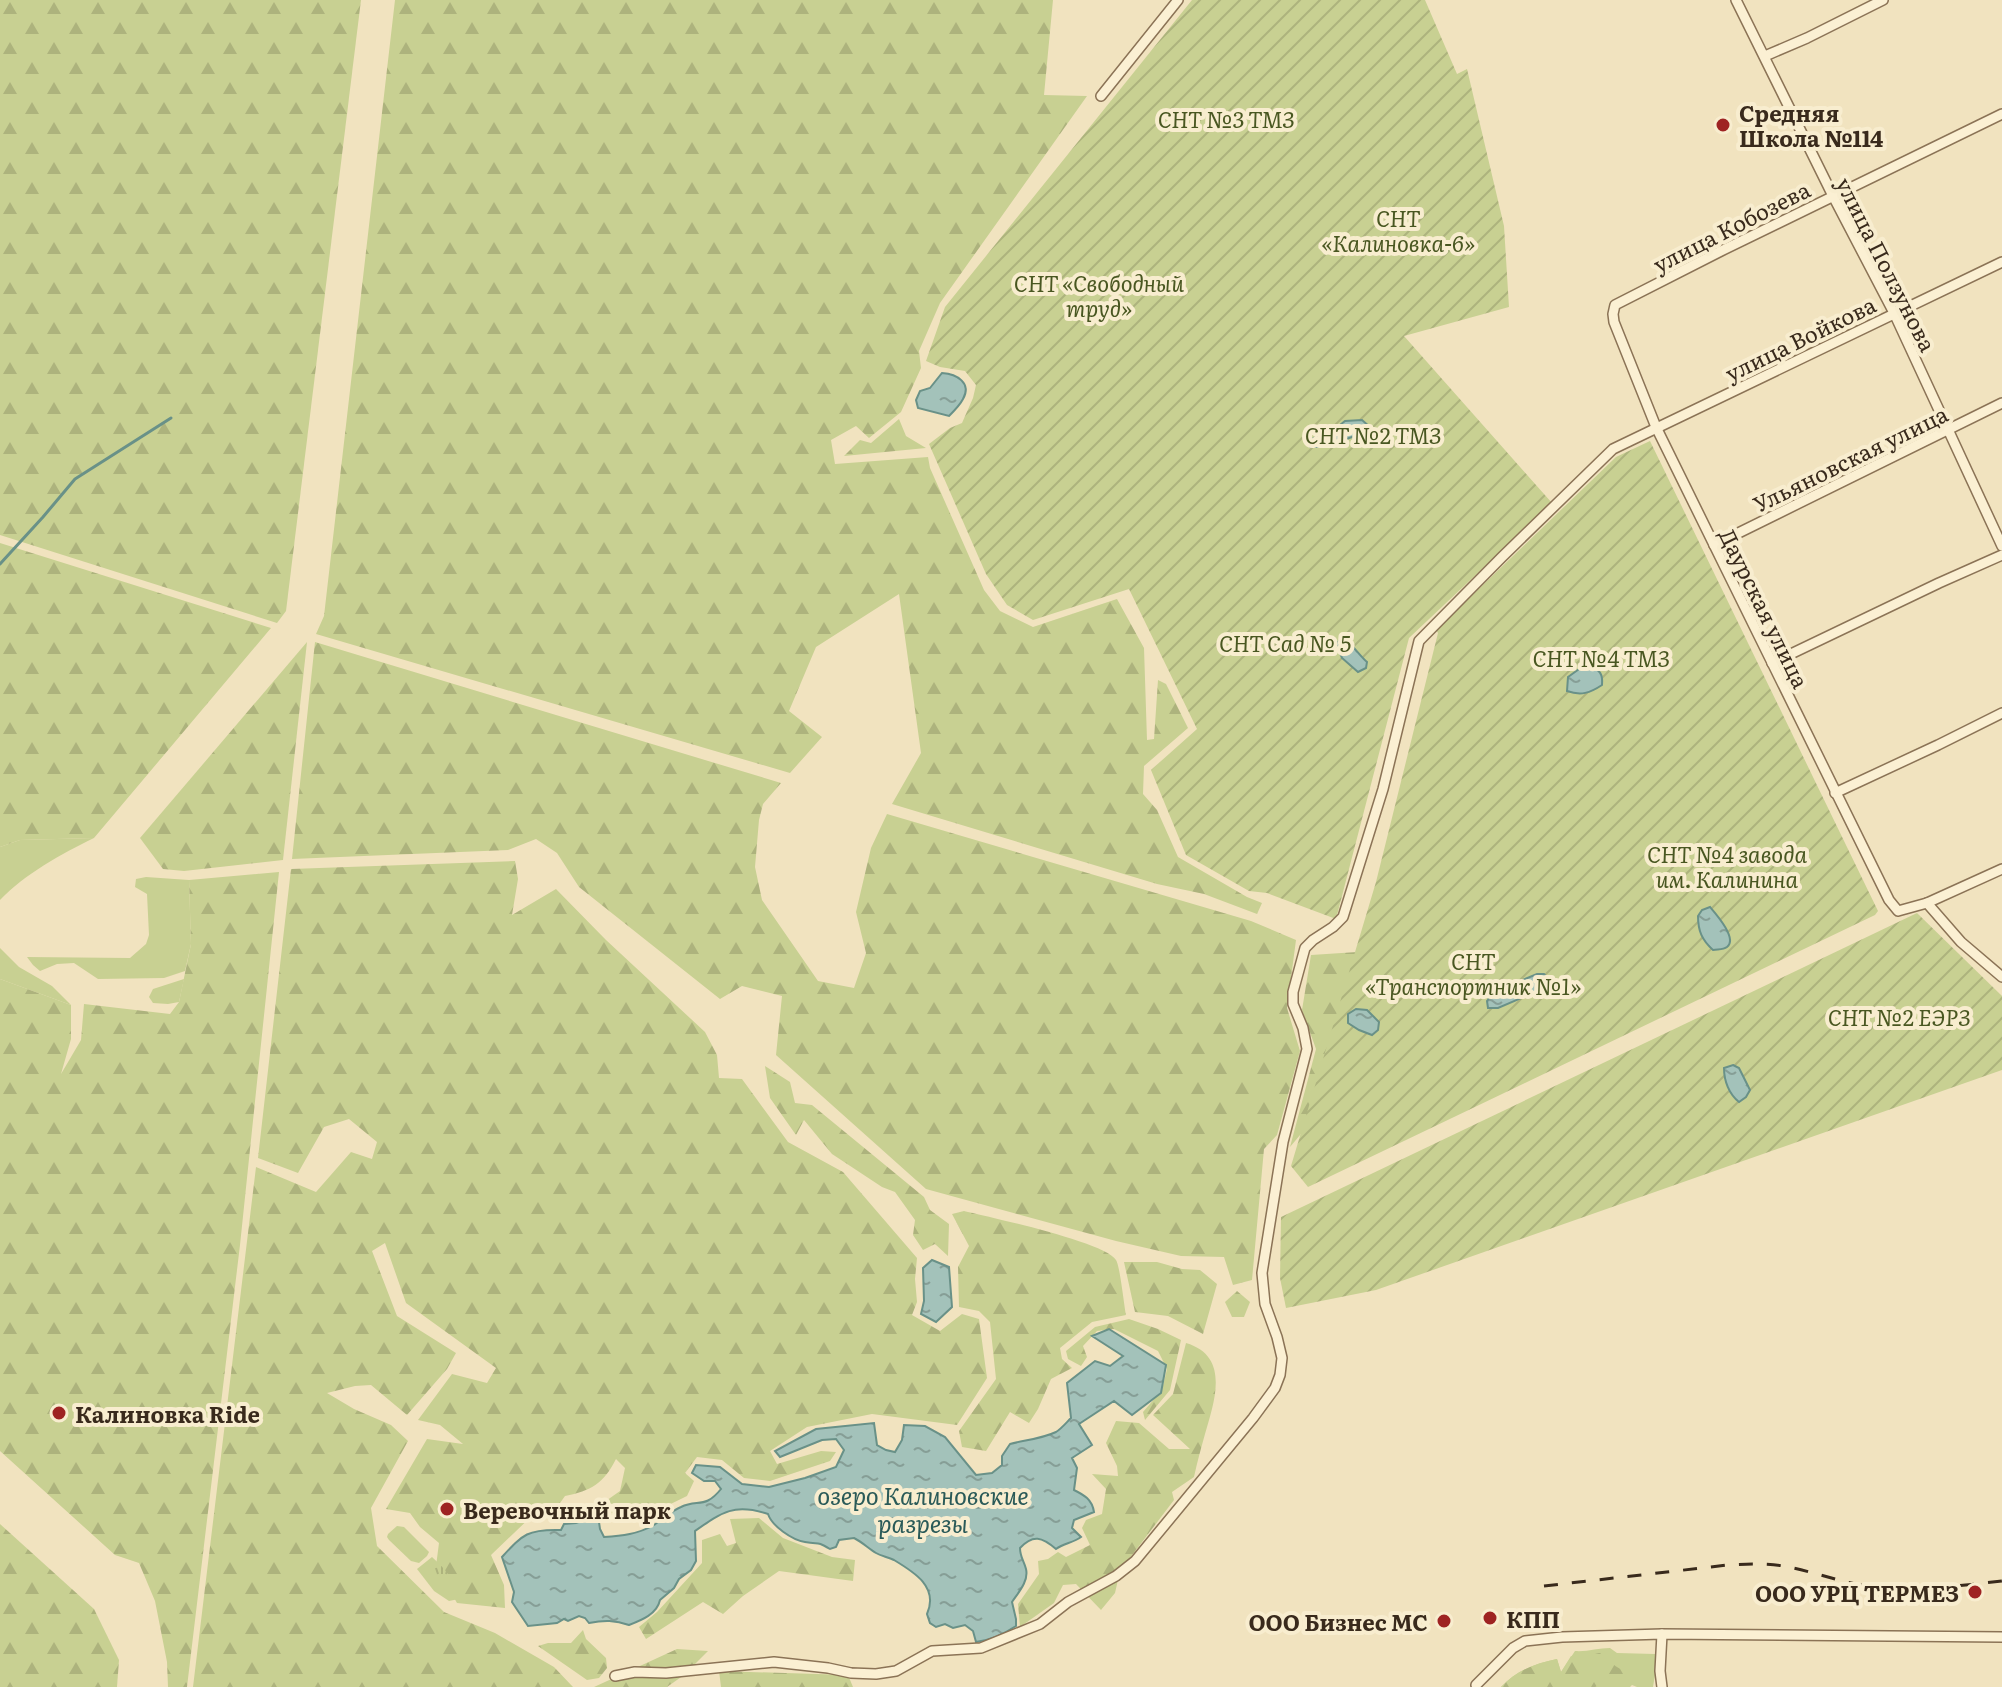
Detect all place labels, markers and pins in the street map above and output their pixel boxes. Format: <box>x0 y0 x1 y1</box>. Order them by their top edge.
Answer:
place label: Средняя Школа №114 <box>1739 96 1883 154</box>
marker: Средняя Школа №114 <box>1714 116 1732 134</box>
place label: Калиновка Ride <box>75 1397 260 1430</box>
marker: Калиновка Ride <box>50 1404 68 1422</box>
place label: Веревочный парк <box>463 1493 672 1526</box>
marker: Веревочный парк <box>438 1500 456 1518</box>
place label: ООО УРЦ ТЕРМЕЗ <box>1755 1576 1959 1609</box>
marker: ООО УРЦ ТЕРМЕЗ <box>1966 1583 1984 1601</box>
place label: КПП <box>1506 1602 1560 1635</box>
place label: ООО Бизнес МС <box>1249 1605 1428 1638</box>
marker: КПП <box>1481 1609 1499 1627</box>
marker: ООО Бизнес МС <box>1435 1612 1453 1630</box>

